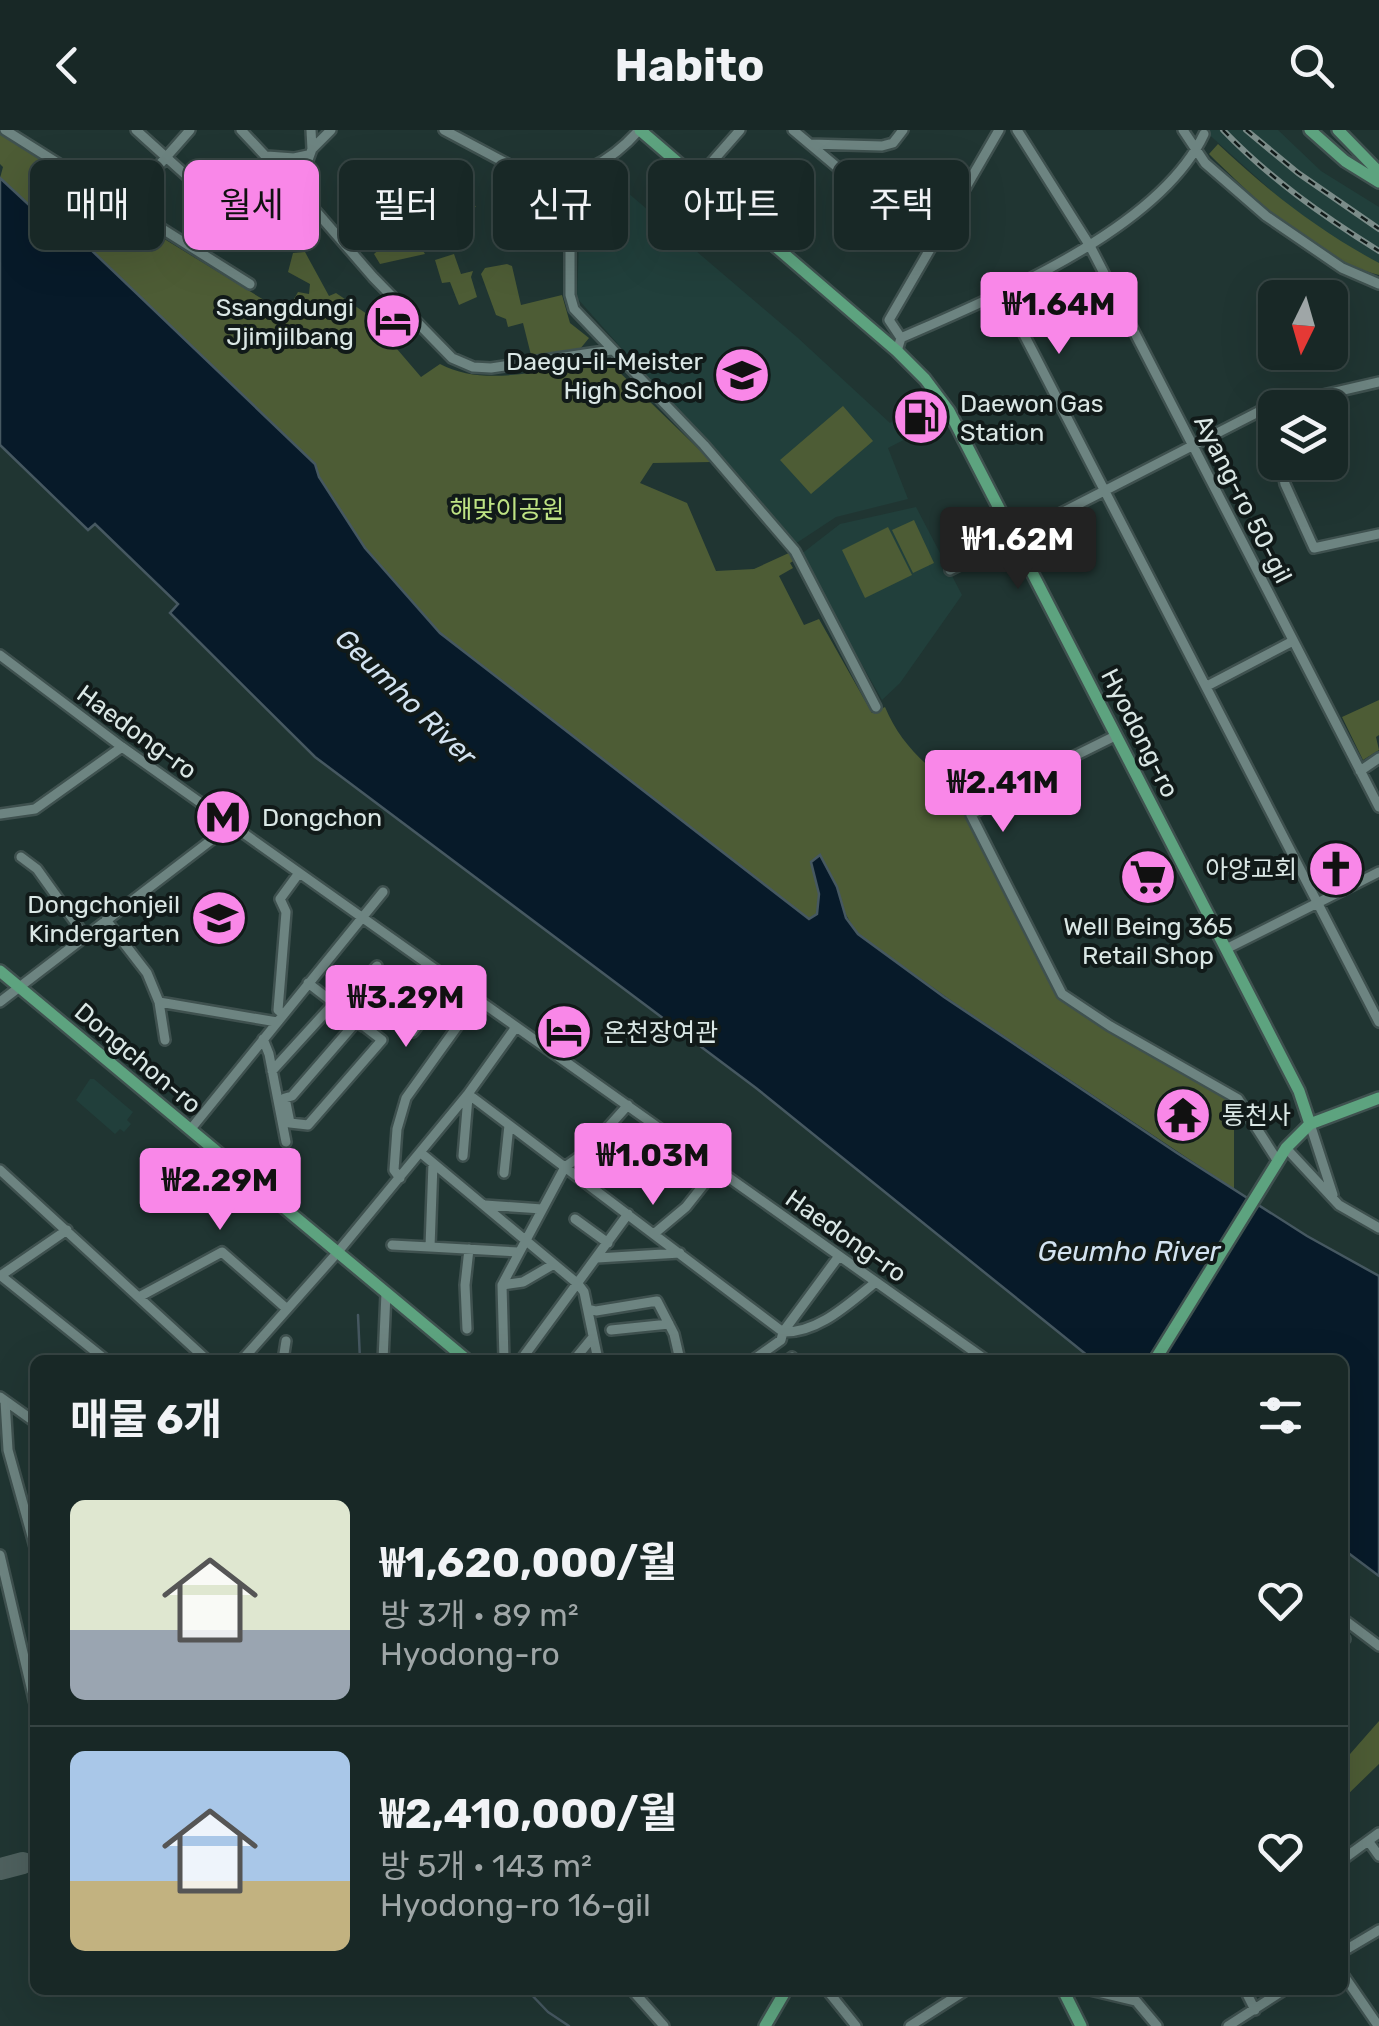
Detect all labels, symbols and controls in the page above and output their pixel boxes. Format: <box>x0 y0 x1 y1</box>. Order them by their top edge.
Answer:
icon: back <box>40 38 95 93</box>
icon: search <box>1284 38 1339 93</box>
text: Habito <box>615 39 764 92</box>
chip: 매매 <box>30 160 164 250</box>
chip: 월세 <box>184 160 319 250</box>
chip: 필터 <box>339 160 473 250</box>
chip: 신규 <box>493 160 628 250</box>
chip: 아파트 <box>648 160 814 250</box>
chip: 주택 <box>834 160 969 250</box>
pin: ₩1.64M <box>978 272 1140 357</box>
north arrow <box>1258 280 1348 370</box>
map controls <box>1258 280 1348 480</box>
text: ₩1.64M <box>1003 285 1115 323</box>
hotel icon: Ssangdungi Jjimjilbang <box>363 291 423 351</box>
place label: Ssangdungi Jjimjilbang <box>216 293 354 351</box>
school or university icon: Daegu-il-Meister High School <box>712 345 772 405</box>
place label: Daegu-il-Meister High School <box>506 347 703 405</box>
fuel station icon: Daewon Gas Station <box>891 387 951 447</box>
place label: Daewon Gas Station <box>960 389 1104 447</box>
button: layers <box>1258 390 1348 480</box>
street label: Ayang-ro 50-gil <box>1188 410 1298 588</box>
park label: 해맞이공원 <box>449 495 565 524</box>
pin: ₩1.62M <box>937 507 1099 592</box>
text: ₩1.62M <box>962 520 1074 558</box>
water label: Geumho River <box>329 622 484 773</box>
street label: Hyodong-ro <box>1095 664 1185 802</box>
street label: Haedong-ro <box>72 679 202 785</box>
pin: ₩2.41M <box>922 750 1084 835</box>
text: ₩2.41M <box>947 763 1059 801</box>
metro station icon: Dongchon <box>193 787 253 847</box>
place label: Dongchon <box>262 803 382 832</box>
church icon: 아양교회 <box>1306 839 1366 899</box>
supermarket icon: Well Being 365 Retail Shop <box>1118 847 1178 907</box>
place label: 아양교회 <box>1205 855 1297 884</box>
school or university icon: Dongchonjeil Kindergarten <box>189 888 249 948</box>
place label: Dongchonjeil Kindergarten <box>27 890 180 948</box>
place label: Well Being 365 Retail Shop <box>1063 912 1233 970</box>
pin: ₩3.29M <box>325 965 487 1050</box>
text: ₩3.29M <box>348 978 464 1016</box>
street label: Dongchon-ro <box>69 997 207 1119</box>
hotel icon: 온천장여관 <box>534 1002 594 1062</box>
place label: 온천장여관 <box>603 1018 718 1047</box>
temple icon: 통천사 <box>1153 1085 1213 1145</box>
place label: 통천사 <box>1222 1101 1291 1130</box>
pin: ₩1.03M <box>572 1123 734 1208</box>
text: ₩1.03M <box>597 1136 710 1174</box>
pin: ₩2.29M <box>139 1148 301 1233</box>
text: ₩2.29M <box>162 1161 278 1199</box>
street label: Haedong-ro <box>780 1184 912 1288</box>
water label: Geumho River <box>1038 1235 1222 1268</box>
icon: filters <box>1253 1388 1308 1443</box>
text: 매물 6개 <box>70 1395 222 1445</box>
text: ₩1,620,000/월 <box>380 1538 677 1588</box>
icon: home <box>150 1540 270 1660</box>
icon: heart <box>1253 1573 1308 1628</box>
text: 방 3개 · 89 m² <box>380 1596 579 1634</box>
text: Hyodong-ro <box>380 1635 560 1673</box>
text: ₩2,410,000/월 <box>380 1789 677 1839</box>
icon: home <box>150 1791 270 1911</box>
icon: heart <box>1253 1824 1308 1879</box>
text: 방 5개 · 143 m² <box>380 1847 592 1885</box>
text: Hyodong-ro 16-gil <box>380 1886 651 1924</box>

